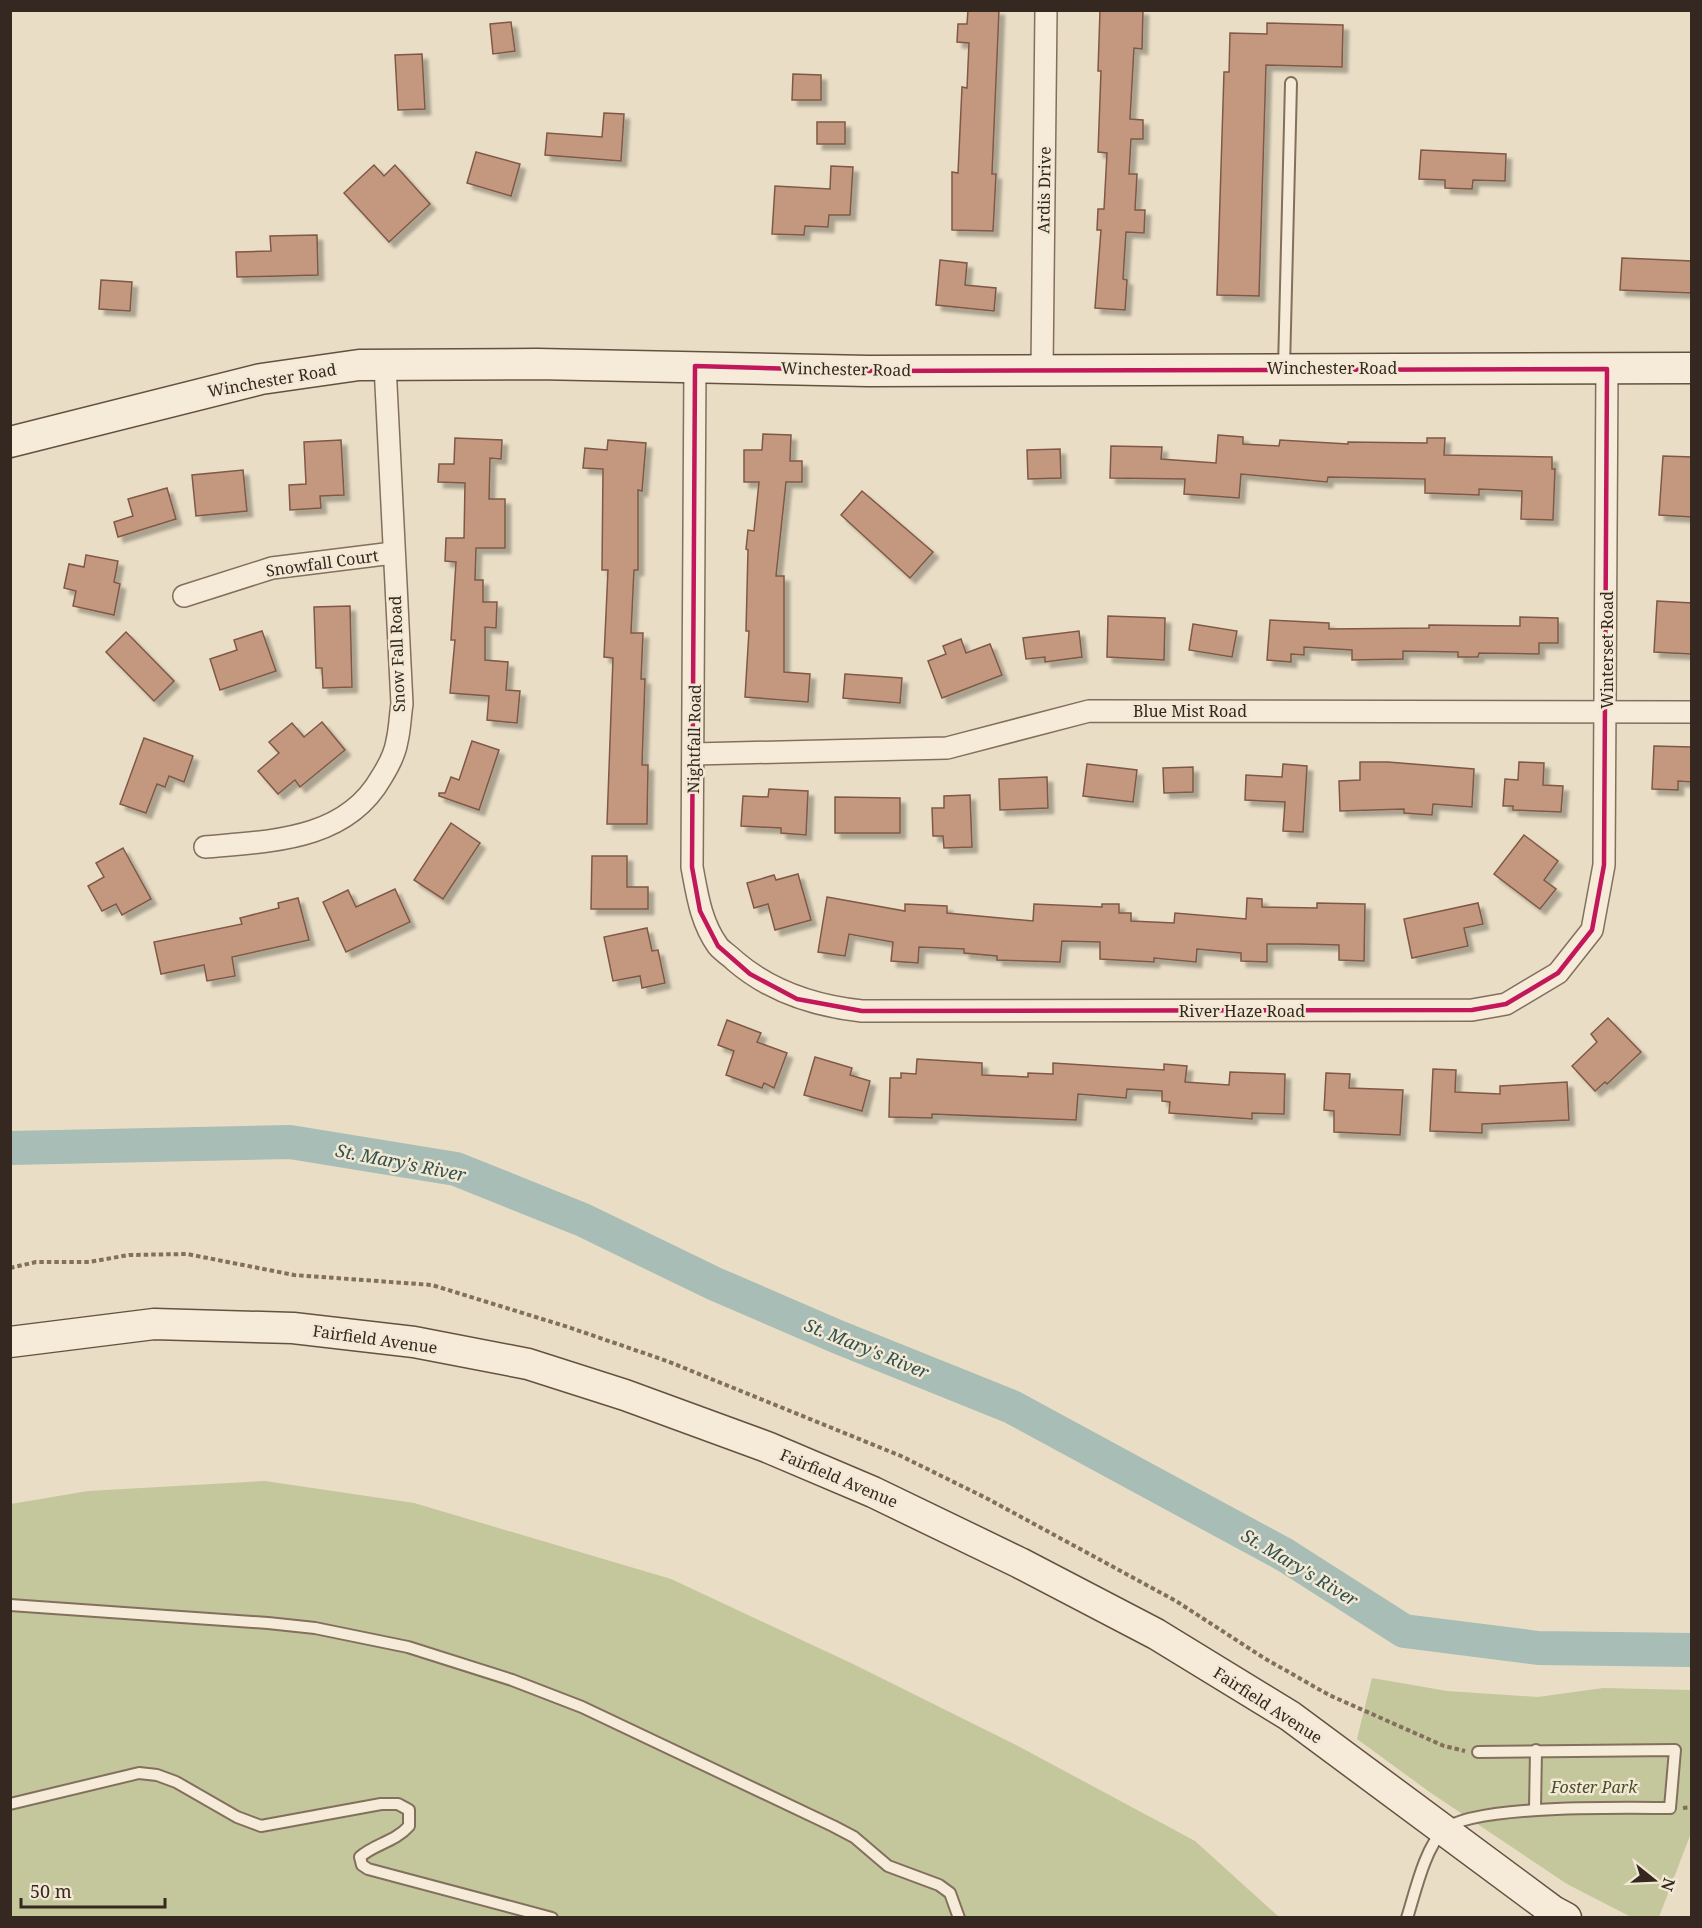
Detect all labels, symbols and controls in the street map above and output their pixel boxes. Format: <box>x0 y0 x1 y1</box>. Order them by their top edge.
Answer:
street label: Ardis Drive <box>1032 146 1056 234</box>
street label: Winchester Road <box>781 357 912 381</box>
street label: Winchester Road <box>1267 357 1397 379</box>
street label: Winchester Road <box>206 358 338 402</box>
street label: Snowfall Court <box>264 544 380 582</box>
street label: Winterset Road <box>1596 591 1618 709</box>
street label: Snow Fall Road <box>384 595 410 713</box>
street label: Nightfall Road <box>682 684 706 794</box>
street label: Blue Mist Road <box>1133 700 1247 722</box>
street label: River Haze Road <box>1179 1000 1305 1022</box>
water label: St. Mary's River <box>334 1138 469 1187</box>
water label: St. Mary's River <box>801 1312 933 1384</box>
street label: Fairfield Avenue <box>311 1319 439 1359</box>
street label: Fairfield Avenue <box>777 1443 901 1513</box>
water label: St. Mary's River <box>1237 1523 1363 1612</box>
street label: Fairfield Avenue <box>1209 1662 1327 1748</box>
park label: Foster Park <box>1550 1776 1638 1798</box>
north arrow <box>1624 1850 1684 1910</box>
scale bar <box>21 1871 165 1909</box>
text: N <box>1656 1875 1681 1894</box>
text: 50 m <box>30 1879 72 1903</box>

